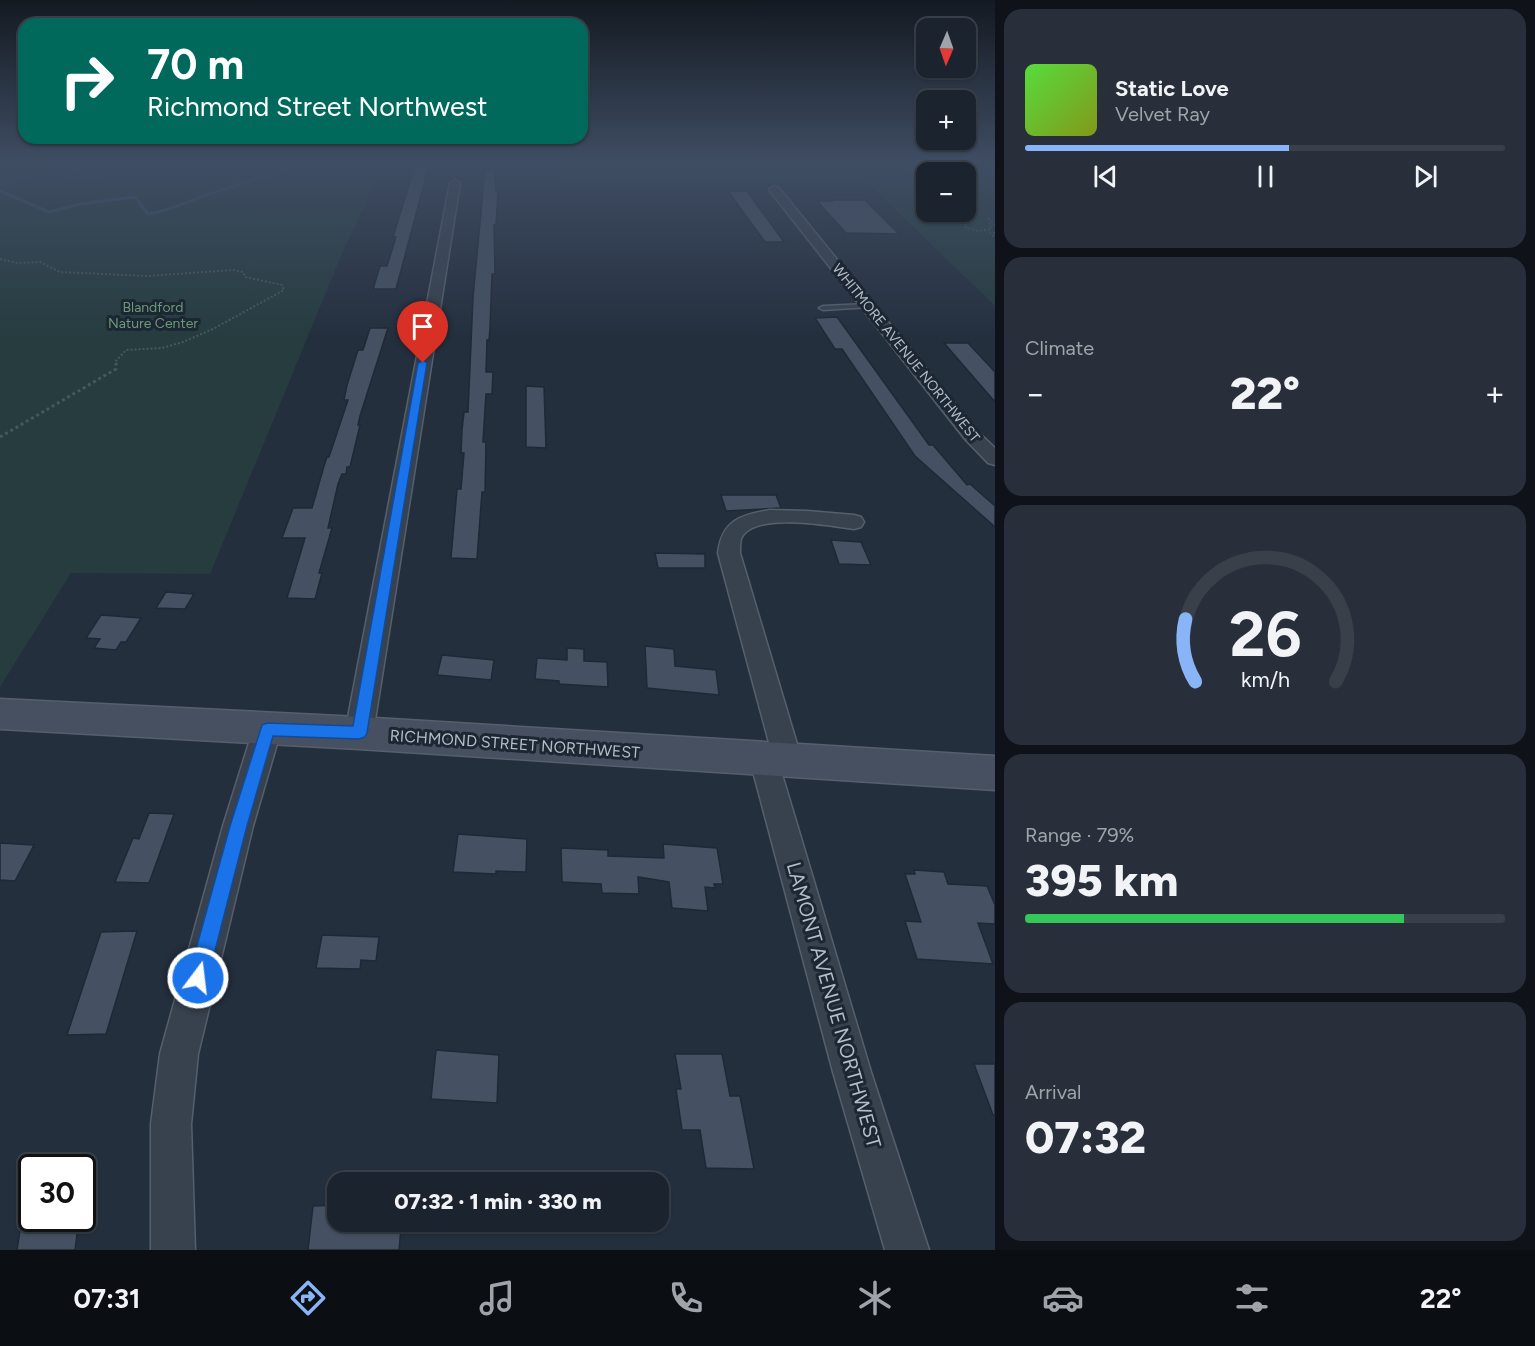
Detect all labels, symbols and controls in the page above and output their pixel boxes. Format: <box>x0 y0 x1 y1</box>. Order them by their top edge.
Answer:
north arrow <box>916 18 976 78</box>
map controls <box>916 18 976 222</box>
text: 70 m <box>147 39 244 90</box>
icon: right <box>48 42 126 120</box>
text: Static Love <box>1115 75 1229 102</box>
text: Richmond Street Northwest <box>147 90 487 123</box>
button: + <box>916 90 976 150</box>
text: Velvet Ray <box>1115 102 1210 126</box>
icon: previous <box>1089 160 1122 193</box>
icon: pause <box>1249 160 1282 193</box>
icon: next <box>1409 160 1442 193</box>
button: − <box>916 162 976 222</box>
street label: WHITMORE AVENUE NORTHWEST <box>829 260 983 446</box>
park label: Blandford Nature Center <box>108 299 198 332</box>
pin <box>397 301 448 363</box>
icon: arrive <box>406 310 439 343</box>
text: Climate <box>1025 336 1094 360</box>
text: 22° <box>1230 366 1300 420</box>
text: − <box>1025 374 1046 413</box>
text: + <box>1484 374 1505 413</box>
text: 26 <box>1229 597 1301 672</box>
text: km/h <box>1241 667 1289 692</box>
street label: RICHMOND STREET NORTHWEST <box>389 726 641 762</box>
text: Range · 79% <box>1025 823 1134 847</box>
text: 395 km <box>1025 853 1178 907</box>
street label: LAMONT AVENUE NORTHWEST <box>782 859 886 1151</box>
position arrow <box>166 946 230 1010</box>
text: Arrival <box>1025 1080 1081 1104</box>
text: 07:32 <box>1025 1110 1146 1164</box>
speed limit sign: 30 <box>18 1154 96 1232</box>
text: 07:32 · 1 min · 330 m <box>394 1188 602 1215</box>
icon: directions <box>287 1277 329 1319</box>
icon: music <box>476 1277 518 1319</box>
icon: phone <box>665 1277 707 1319</box>
icon: climate <box>854 1277 896 1319</box>
icon: car <box>1042 1277 1084 1319</box>
icon: filters <box>1231 1277 1273 1319</box>
text: 07:31 <box>73 1282 140 1315</box>
text: 22° <box>1420 1282 1462 1315</box>

